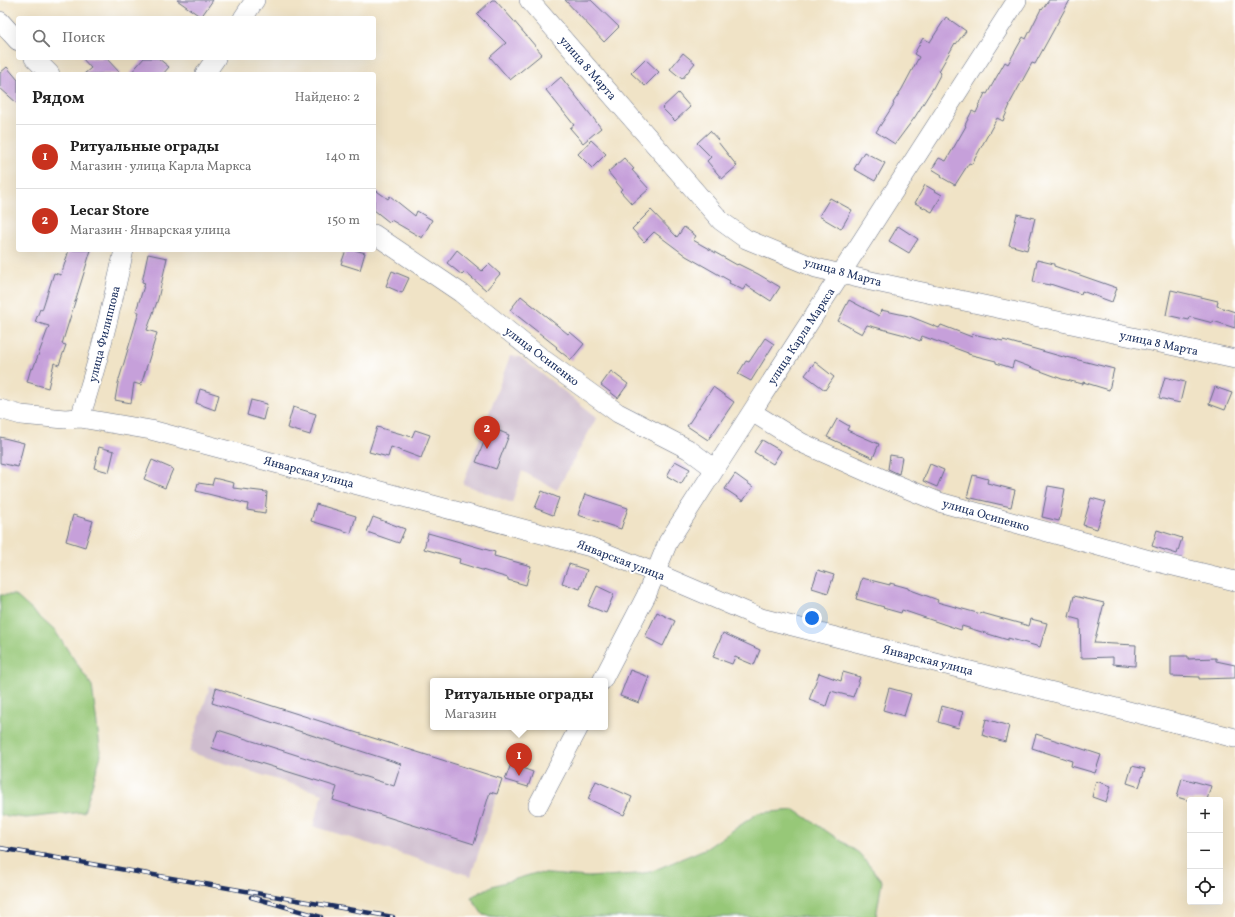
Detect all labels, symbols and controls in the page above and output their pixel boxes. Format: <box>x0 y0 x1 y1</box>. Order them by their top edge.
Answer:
search box <box>16 16 376 60</box>
icon: search <box>30 27 52 49</box>
text: Поиск <box>62 28 105 49</box>
street label: улица 8 Марта <box>555 33 620 104</box>
text: Рядом <box>32 87 85 110</box>
text: Найдено: 2 <box>295 89 360 107</box>
text: Ритуальные ограды <box>70 137 219 158</box>
text: 1 <box>42 148 48 166</box>
text: 140 m <box>326 148 360 166</box>
text: Магазин · улица Карла Маркса <box>70 158 252 176</box>
text: Lecar Store <box>70 201 149 222</box>
text: 2 <box>42 212 48 230</box>
text: 150 m <box>327 212 360 230</box>
text: Магазин · Январская улица <box>70 222 231 240</box>
street label: улица 8 Марта <box>802 255 883 291</box>
street label: улица Филиппова <box>85 284 125 384</box>
street label: улица Карла Маркса <box>764 285 839 388</box>
street label: улица Осипенко <box>501 323 582 390</box>
street label: улица 8 Марта <box>1118 328 1200 360</box>
pin: 2 <box>474 416 500 449</box>
street label: Январская улица <box>262 453 356 493</box>
street label: улица Осипенко <box>940 496 1031 536</box>
street label: Январская улица <box>574 537 667 585</box>
your location <box>802 608 822 628</box>
street label: Январская улица <box>881 642 975 680</box>
popup <box>430 678 608 730</box>
text: Ритуальные ограды <box>444 685 594 706</box>
text: Магазин <box>444 706 497 724</box>
pin: 1 <box>506 743 532 776</box>
map controls <box>1187 797 1223 905</box>
button: + <box>1187 797 1223 833</box>
button: − <box>1187 833 1223 869</box>
button: locate <box>1187 869 1223 905</box>

